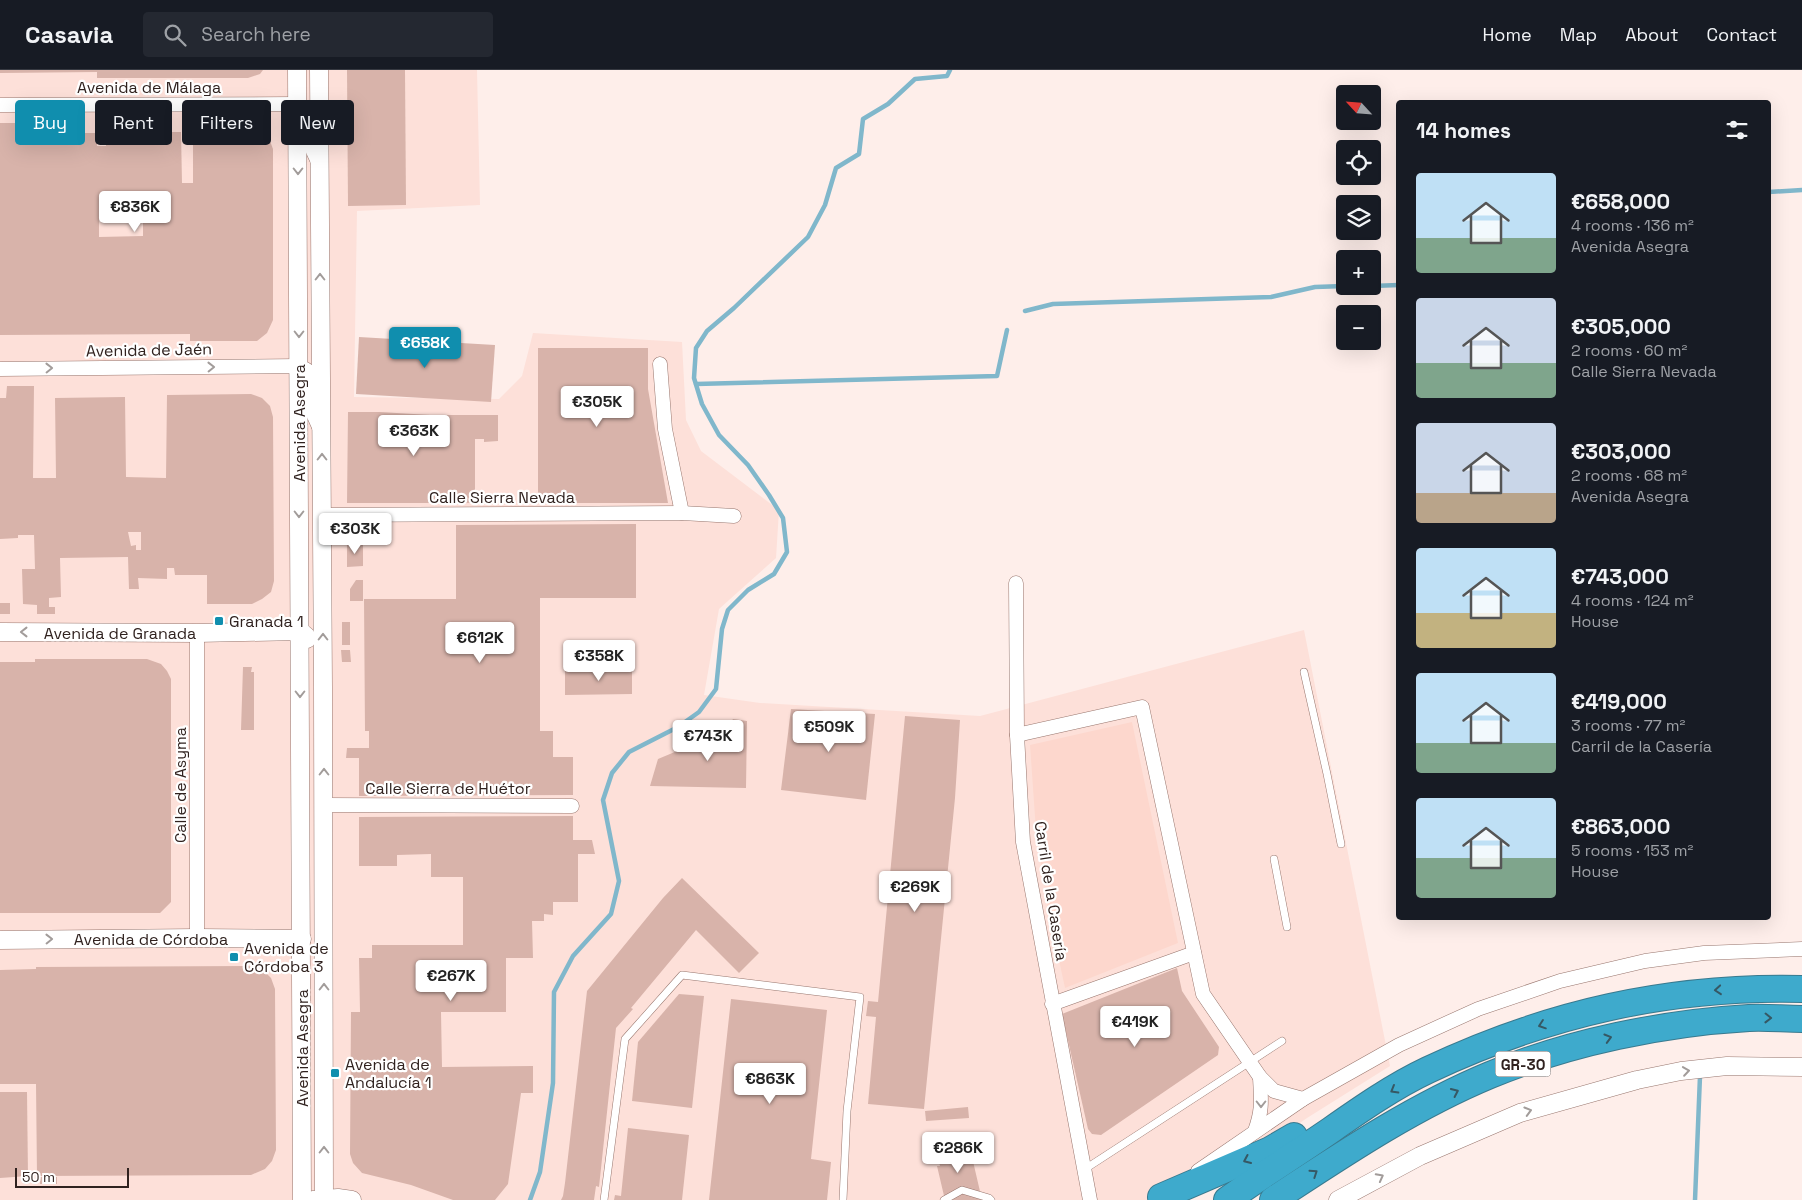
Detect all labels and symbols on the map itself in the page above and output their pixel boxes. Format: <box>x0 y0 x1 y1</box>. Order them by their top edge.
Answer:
street label: Avenida de Málaga <box>77 77 221 98</box>
north arrow <box>1336 85 1381 130</box>
one-way arrow <box>293 168 303 175</box>
pin: €836K <box>100 190 170 233</box>
one-way arrow <box>315 273 325 280</box>
pin: €658K <box>390 326 460 369</box>
one-way arrow <box>294 330 304 338</box>
street label: Avenida de Jaén <box>86 338 212 362</box>
one-way arrow <box>208 362 215 372</box>
one-way arrow <box>45 363 53 374</box>
street label: Avenida Asegra <box>289 364 310 482</box>
pin: €305K <box>562 386 632 428</box>
pin: €363K <box>379 414 449 457</box>
one-way arrow <box>317 453 327 460</box>
street label: Calle Sierra Nevada <box>429 487 575 508</box>
one-way arrow <box>294 510 305 518</box>
pin: €303K <box>320 512 390 555</box>
place label: Granada 1 <box>229 611 304 632</box>
marker: Granada 1 <box>213 615 225 627</box>
pin: €612K <box>445 622 515 664</box>
street label: Avenida de Granada <box>44 623 196 644</box>
one-way arrow <box>20 627 28 637</box>
one-way arrow <box>318 633 328 640</box>
pin: €358K <box>564 640 634 682</box>
one-way arrow <box>295 690 305 698</box>
pin: €509K <box>794 710 864 753</box>
pin: €743K <box>673 720 743 762</box>
street label: Calle de Asyma <box>170 727 191 843</box>
one-way arrow <box>319 768 329 776</box>
street label: Calle Sierra de Huétor <box>365 778 531 799</box>
street label: Carril de la Casería <box>1030 820 1072 962</box>
pin: €269K <box>880 870 950 913</box>
street label: Avenida de Córdoba <box>74 929 228 950</box>
one-way arrow <box>45 934 53 944</box>
place label: Avenida de Córdoba 3 <box>244 938 329 977</box>
marker: Avenida de Córdoba 3 <box>228 951 240 963</box>
pin: €267K <box>416 960 486 1002</box>
one-way arrow <box>319 983 329 990</box>
one-way arrow <box>1714 985 1722 996</box>
street label: Avenida Asegra <box>292 989 313 1107</box>
pin: €419K <box>1100 1006 1170 1048</box>
one-way arrow <box>1765 1013 1773 1024</box>
one-way arrow <box>1538 1019 1547 1029</box>
one-way arrow <box>1603 1034 1611 1044</box>
road number: GR-30 <box>1496 1052 1550 1076</box>
place label: Avenida de Andalucía 1 <box>345 1054 432 1093</box>
pin: €863K <box>735 1062 805 1105</box>
one-way arrow <box>1682 1066 1690 1077</box>
marker: Avenida de Andalucía 1 <box>329 1067 341 1079</box>
one-way arrow <box>1390 1084 1399 1094</box>
one-way arrow <box>1450 1088 1459 1099</box>
one-way arrow <box>1256 1101 1266 1109</box>
one-way arrow <box>1524 1106 1532 1116</box>
pin: €286K <box>923 1132 993 1174</box>
one-way arrow <box>319 1145 329 1153</box>
one-way arrow <box>1243 1153 1252 1164</box>
scale bar <box>15 1165 129 1188</box>
one-way arrow <box>1308 1170 1318 1179</box>
one-way arrow <box>1375 1173 1384 1183</box>

